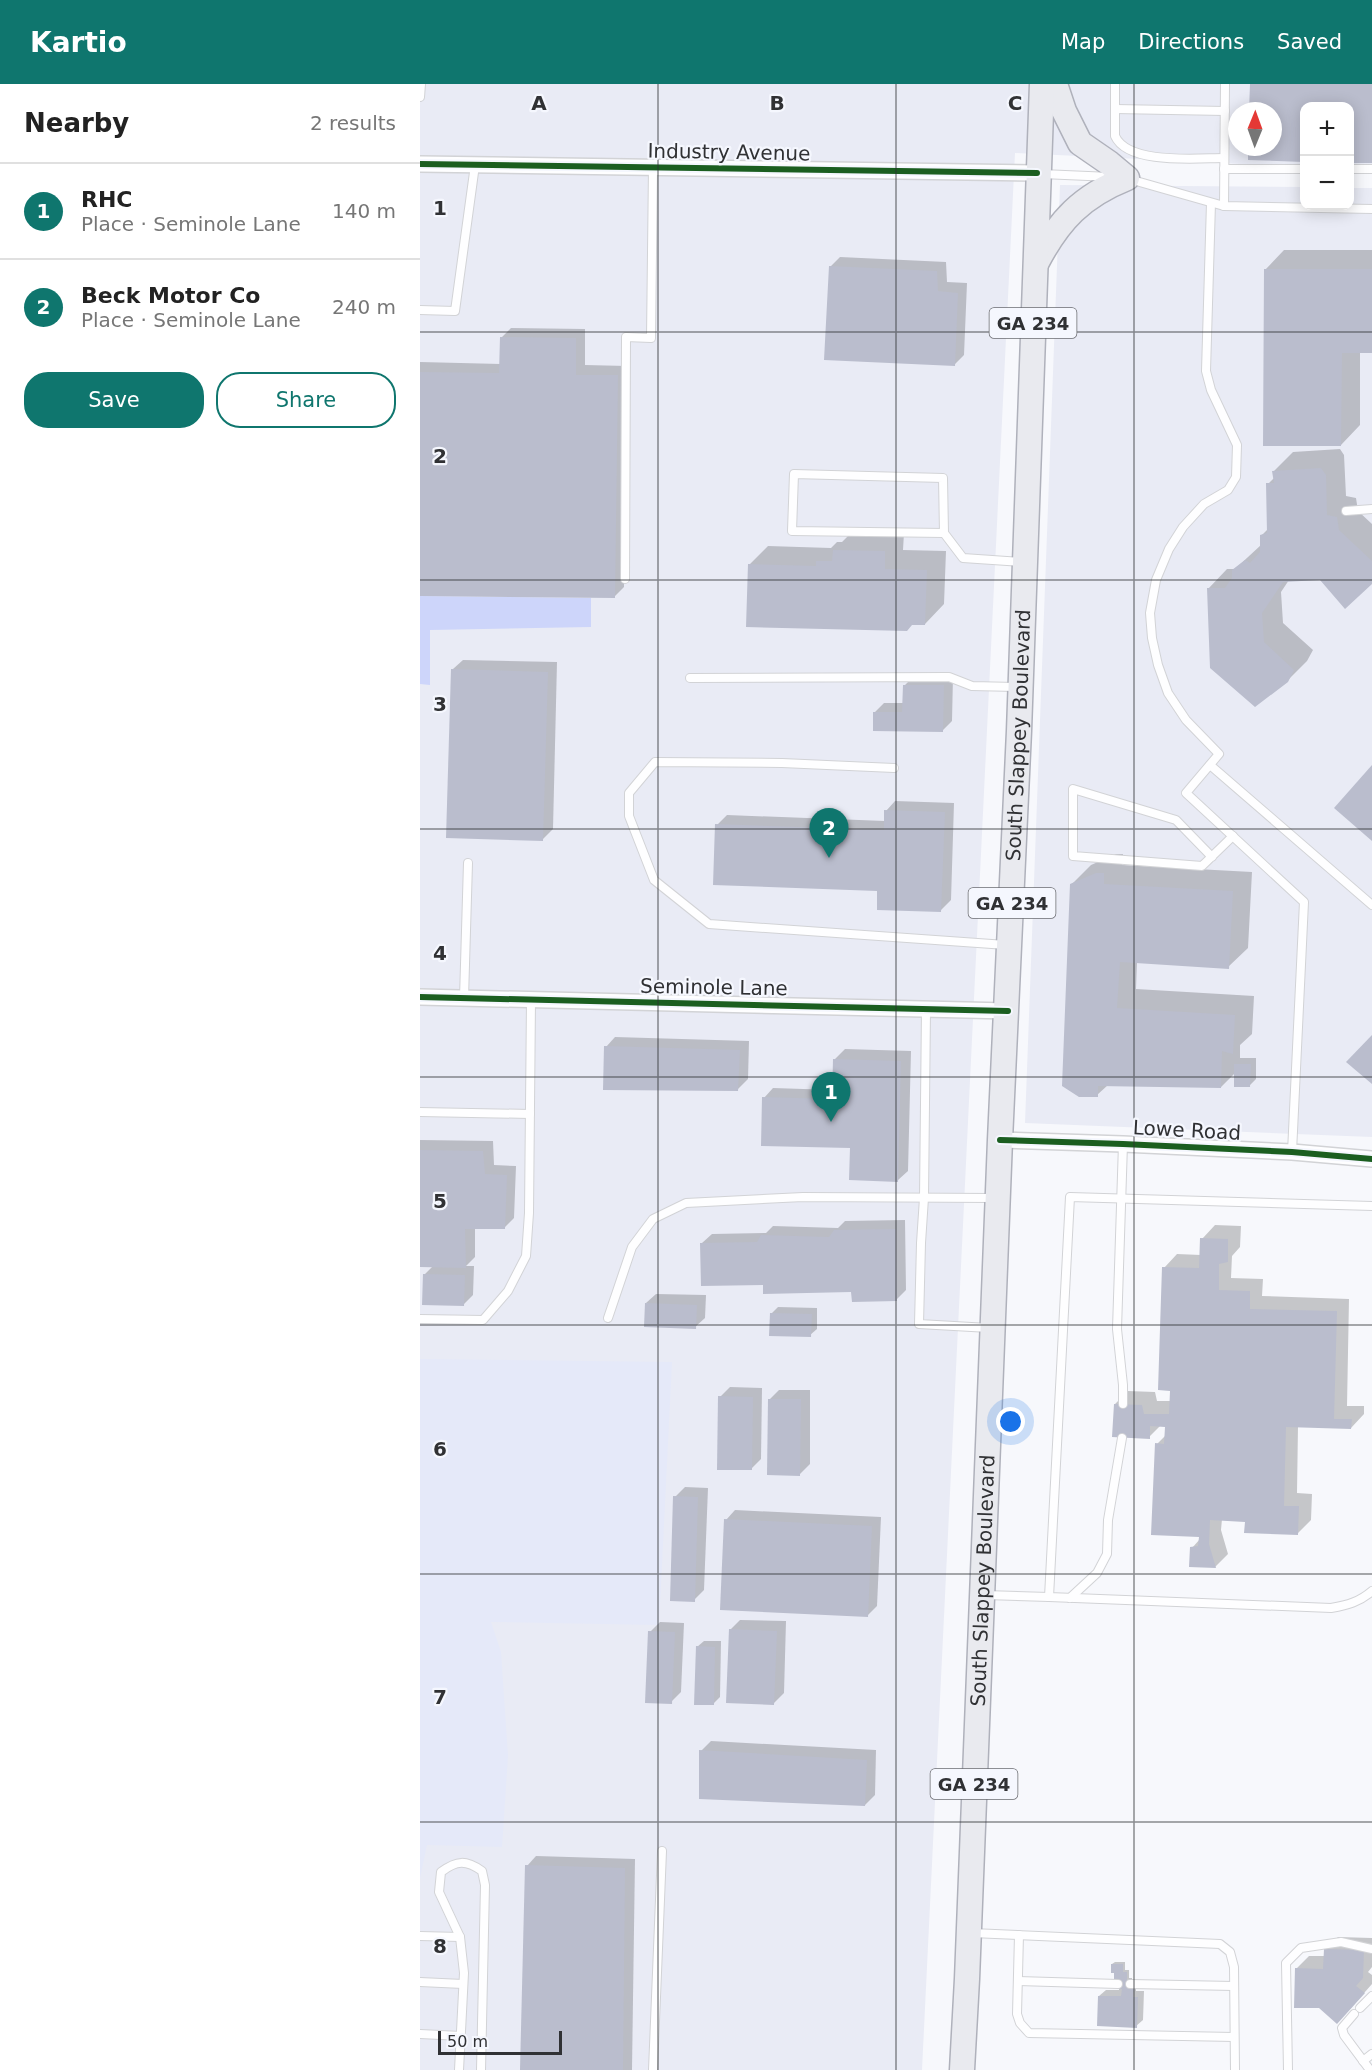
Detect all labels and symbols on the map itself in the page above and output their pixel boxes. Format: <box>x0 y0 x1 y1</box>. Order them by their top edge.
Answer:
text: A <box>531 91 547 115</box>
text: B <box>769 91 785 115</box>
text: C <box>1008 91 1022 115</box>
north arrow <box>1228 102 1282 156</box>
street label: Industry Avenue <box>647 139 811 165</box>
text: 1 <box>433 196 447 220</box>
road number: GA 234 <box>990 308 1076 338</box>
text: 2 <box>433 444 447 468</box>
street label: South Slappey Boulevard <box>1001 609 1035 862</box>
text: 3 <box>433 692 447 716</box>
pin: 2 <box>810 808 848 858</box>
road number: GA 234 <box>968 888 1056 918</box>
text: 4 <box>433 941 447 965</box>
street label: Seminole Lane <box>640 974 788 1000</box>
pin: 1 <box>812 1072 850 1122</box>
street label: Lowe Road <box>1132 1115 1242 1145</box>
text: 5 <box>433 1189 447 1213</box>
your location <box>996 1407 1025 1436</box>
text: 6 <box>433 1437 447 1461</box>
street label: South Slappey Boulevard <box>966 1454 1000 1707</box>
text: 7 <box>433 1685 447 1709</box>
road number: GA 234 <box>930 1769 1018 1799</box>
text: 8 <box>433 1934 447 1958</box>
scale bar <box>438 2028 562 2056</box>

